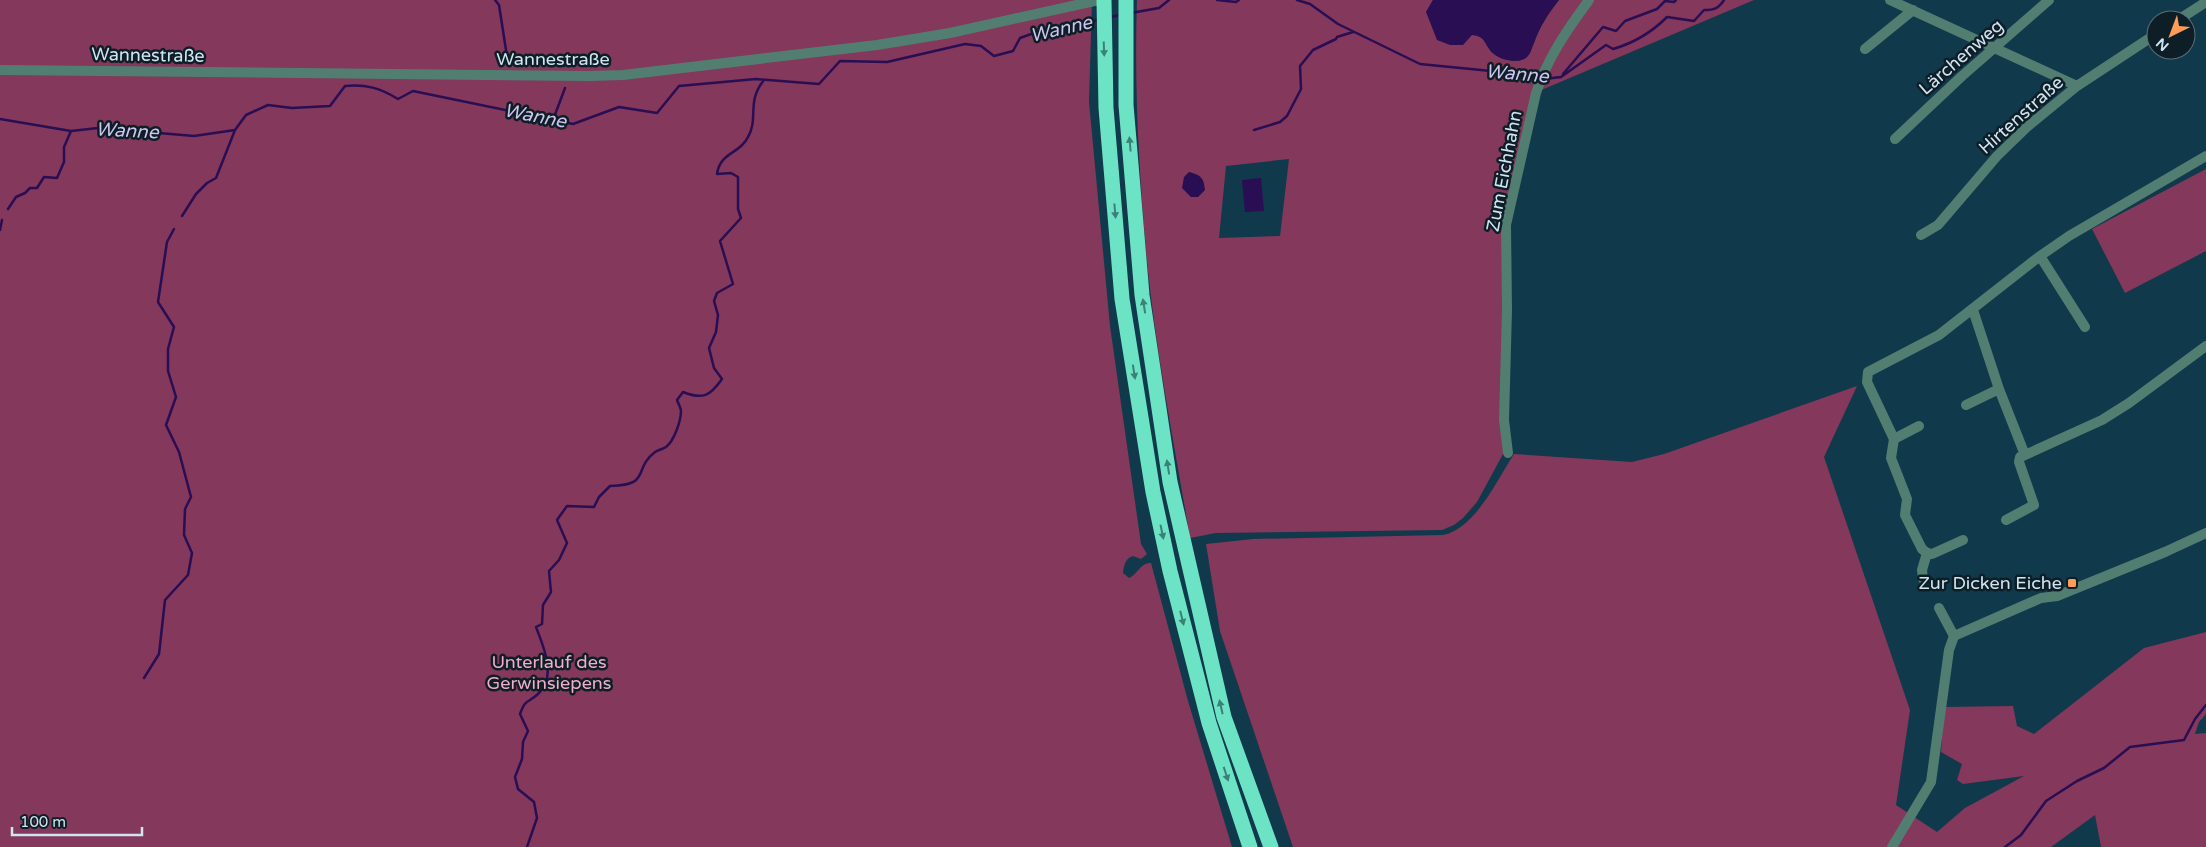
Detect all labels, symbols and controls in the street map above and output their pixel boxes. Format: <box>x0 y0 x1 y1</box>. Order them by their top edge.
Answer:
north arrow <box>2146 10 2196 60</box>
water label: Wanne <box>1028 11 1095 47</box>
street label: Lärchenweg <box>1914 14 2008 100</box>
text: N <box>2153 34 2173 54</box>
one-way arrow <box>1101 41 1109 57</box>
street label: Wannestraße <box>91 43 205 67</box>
street label: Wannestraße <box>496 48 610 70</box>
water label: Wanne <box>1485 60 1551 88</box>
street label: Hirtenstraße <box>1974 71 2068 159</box>
water label: Wanne <box>502 99 569 133</box>
street label: Zum Eichhahn <box>1481 108 1527 234</box>
water label: Wanne <box>95 118 160 144</box>
one-way arrow <box>1125 136 1133 152</box>
one-way arrow <box>1111 203 1119 219</box>
one-way arrow <box>1139 298 1147 314</box>
one-way arrow <box>1130 364 1138 380</box>
one-way arrow <box>1163 459 1171 475</box>
one-way arrow <box>1158 525 1166 540</box>
place label: Zur Dicken Eiche <box>1918 572 2062 594</box>
marker: Zur Dicken Eiche <box>2066 577 2078 589</box>
one-way arrow <box>1178 610 1186 625</box>
park label: Unterlauf des Gerwinsiepens <box>487 651 611 694</box>
one-way arrow <box>1217 700 1225 715</box>
one-way arrow <box>1222 767 1230 782</box>
scale bar <box>12 804 142 836</box>
text: 100 m <box>20 813 66 831</box>

